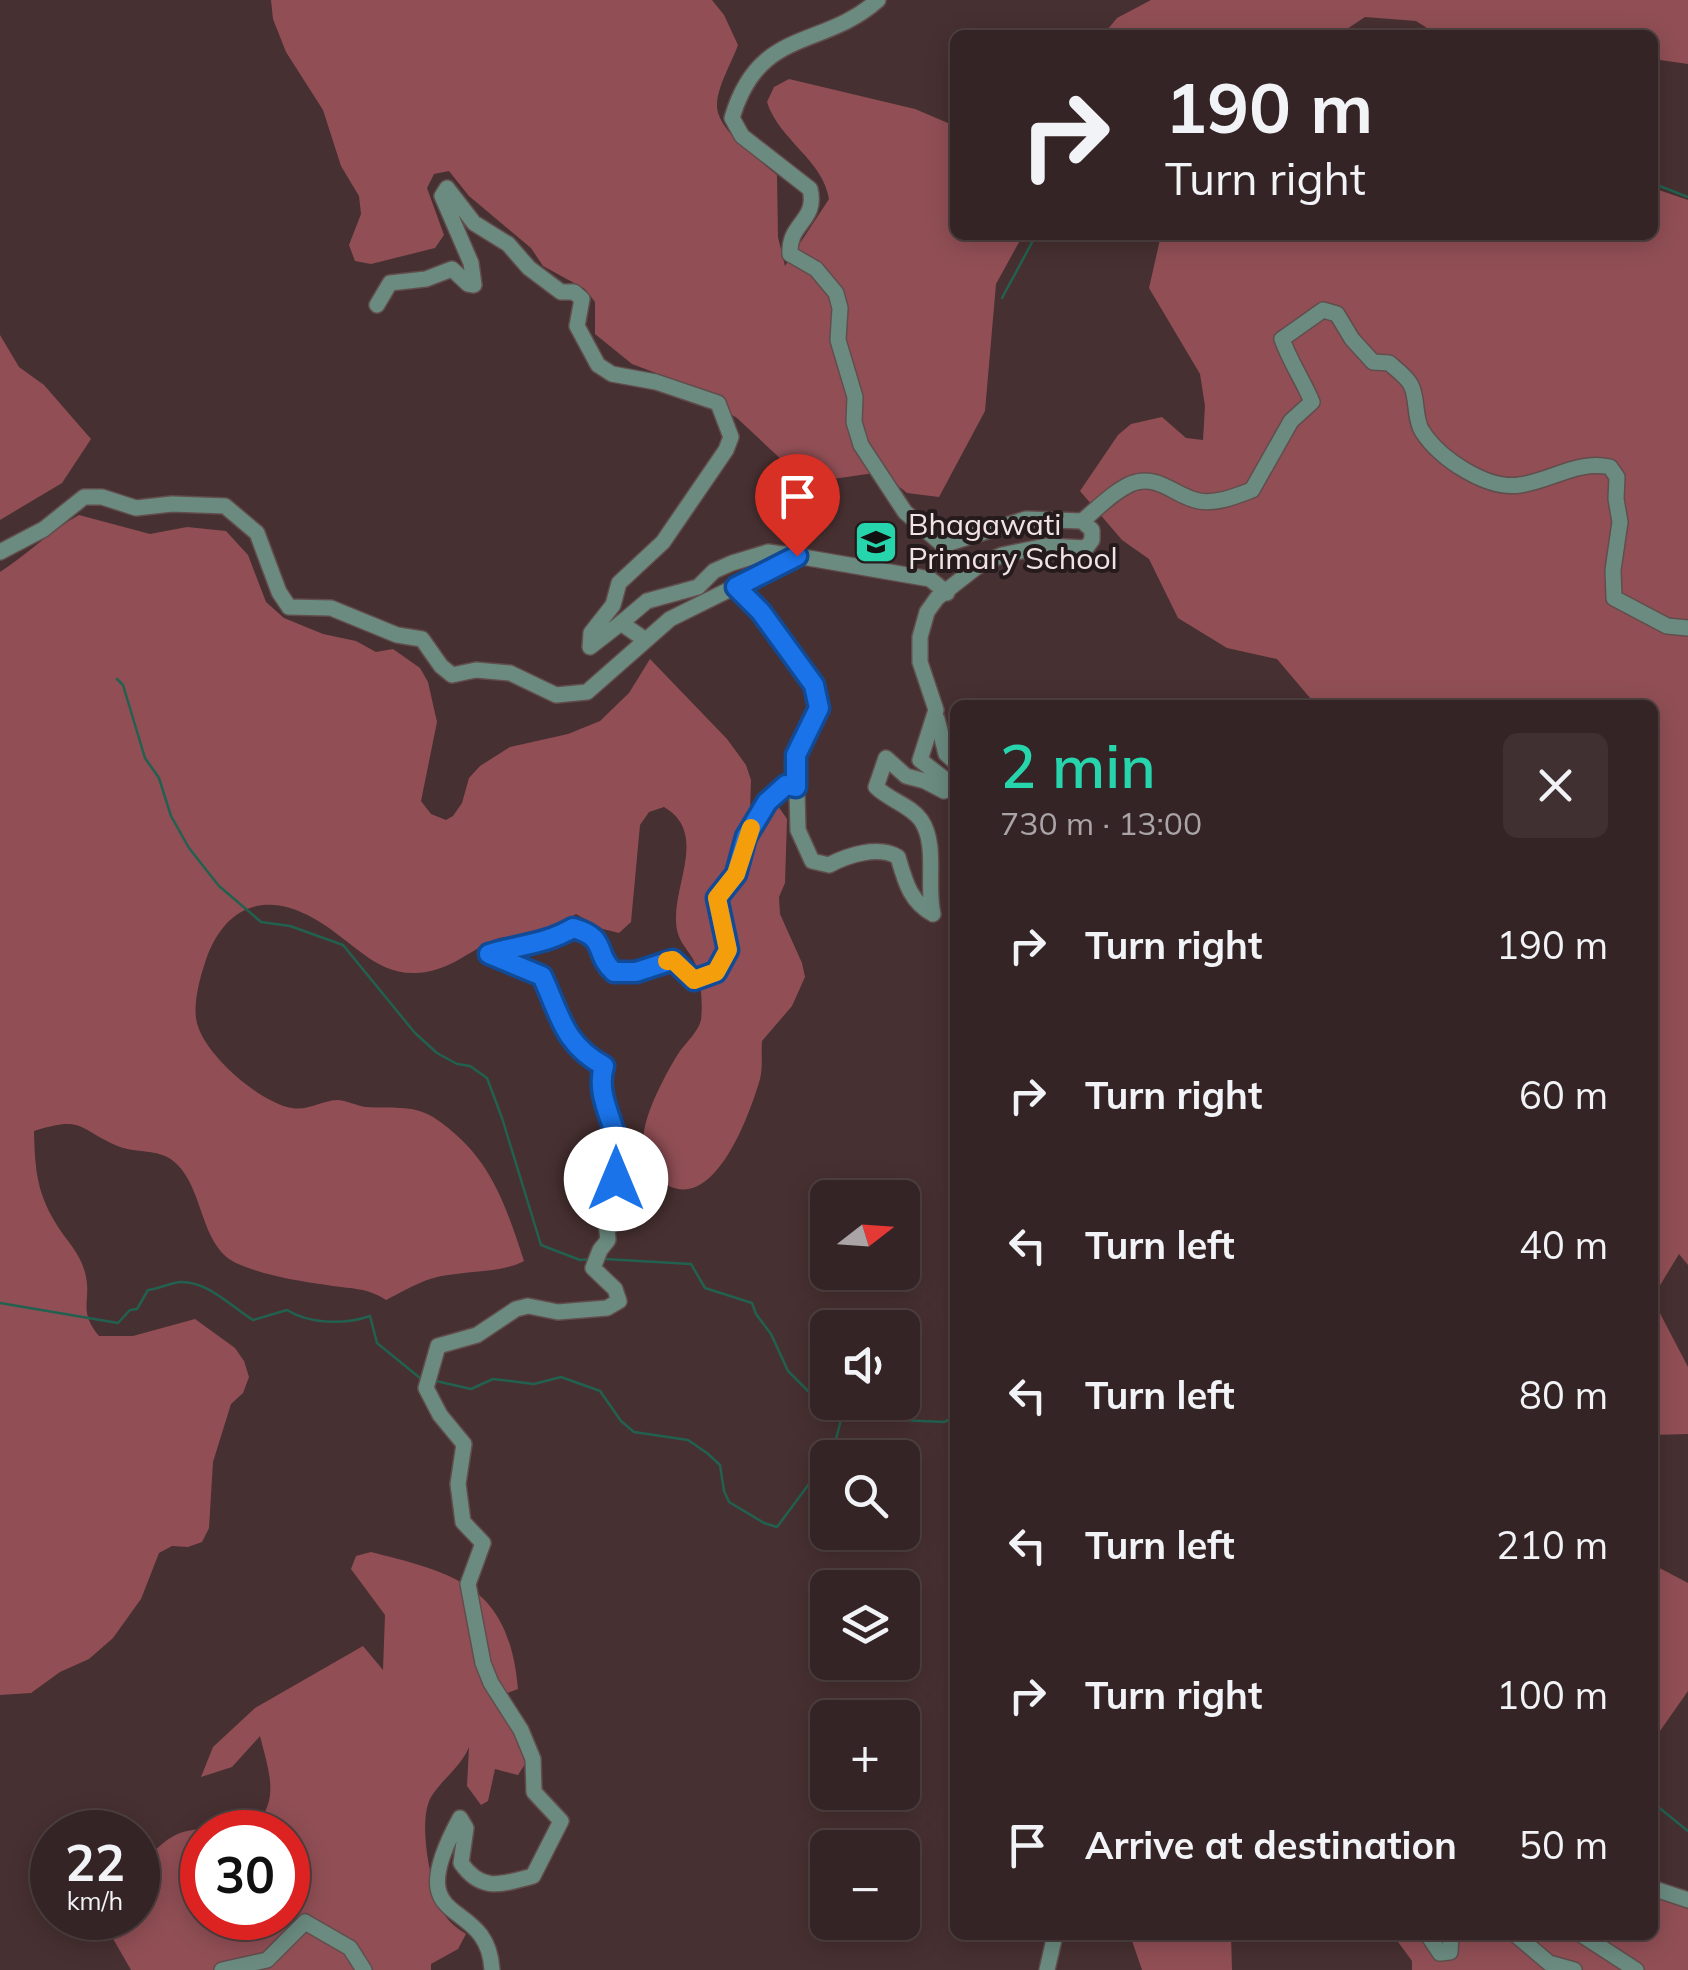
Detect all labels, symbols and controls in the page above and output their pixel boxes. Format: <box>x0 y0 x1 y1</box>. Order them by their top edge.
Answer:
text: 190 m <box>1165 63 1373 151</box>
icon: right <box>1000 70 1130 200</box>
text: Turn right <box>1165 150 1366 206</box>
pin <box>755 454 840 557</box>
icon: arrive <box>770 469 825 524</box>
place label: Bhagawati Primary School <box>908 505 1118 577</box>
school or university icon: Bhagawati Primary School <box>853 519 899 565</box>
text: 2 min <box>1000 728 1156 803</box>
button: close <box>1503 733 1608 838</box>
text: 730 m · 13:00 <box>1000 803 1202 843</box>
icon: right <box>1000 918 1055 973</box>
text: Turn right <box>1085 921 1262 969</box>
text: 190 m <box>1496 921 1608 969</box>
icon: right <box>1000 1068 1055 1123</box>
text: Turn right <box>1085 1071 1262 1119</box>
text: 60 m <box>1519 1071 1608 1119</box>
position arrow <box>564 1127 668 1231</box>
north arrow <box>810 1180 920 1290</box>
map controls <box>810 1180 920 1940</box>
icon: left <box>1000 1218 1055 1273</box>
text: Turn left <box>1085 1221 1235 1269</box>
text: 40 m <box>1519 1221 1608 1269</box>
button: sound <box>810 1310 920 1420</box>
icon: left <box>1000 1368 1055 1423</box>
text: Turn left <box>1085 1371 1235 1419</box>
text: 80 m <box>1519 1371 1608 1419</box>
button: search <box>810 1440 920 1550</box>
icon: left <box>1000 1518 1055 1573</box>
text: Turn left <box>1085 1521 1235 1569</box>
text: 210 m <box>1496 1521 1608 1569</box>
button: layers <box>810 1570 920 1680</box>
icon: right <box>1000 1668 1055 1723</box>
text: Turn right <box>1085 1671 1262 1719</box>
text: 100 m <box>1496 1671 1608 1719</box>
button: + <box>810 1700 920 1810</box>
speed limit sign: 30 <box>180 1810 310 1940</box>
icon: arrive <box>1000 1818 1055 1873</box>
text: Arrive at destination <box>1085 1821 1457 1869</box>
text: 50 m <box>1519 1821 1608 1869</box>
button: − <box>810 1830 920 1940</box>
text: 22 <box>65 1831 125 1894</box>
text: km/h <box>67 1885 123 1916</box>

